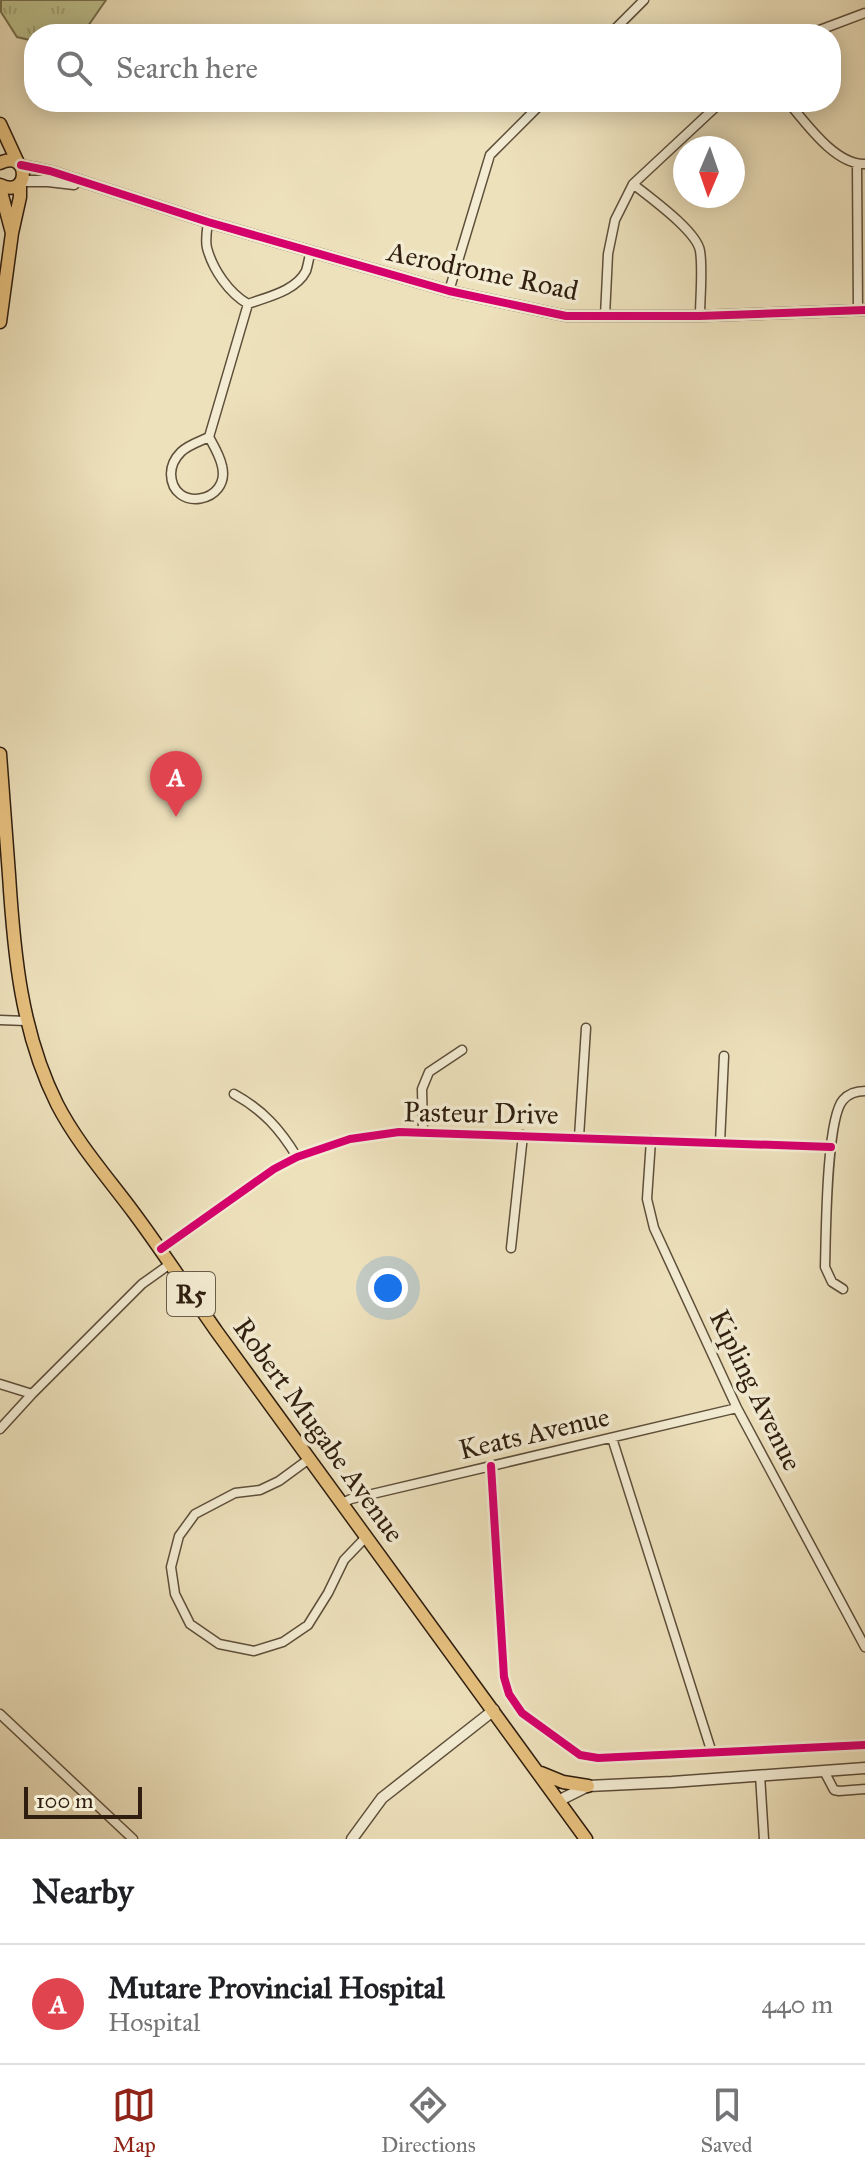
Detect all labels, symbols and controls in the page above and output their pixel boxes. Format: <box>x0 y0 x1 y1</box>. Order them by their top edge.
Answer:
search box <box>24 24 841 112</box>
icon: search <box>52 46 96 90</box>
text: Search here <box>116 50 258 86</box>
north arrow <box>673 136 745 208</box>
street label: Aerodrome Road <box>383 233 582 308</box>
pin: A <box>150 751 202 817</box>
street label: Pasteur Drive <box>403 1094 559 1132</box>
your location <box>368 1268 408 1308</box>
road number: R5 <box>167 1272 215 1316</box>
street label: Kipling Avenue <box>702 1304 810 1476</box>
street label: Robert Mugabe Avenue <box>226 1311 412 1549</box>
street label: Keats Avenue <box>455 1399 613 1467</box>
scale bar <box>24 1783 142 1819</box>
text: 100 m <box>36 1787 93 1814</box>
text: Nearby <box>32 1871 134 1912</box>
text: Mutare Provincial Hospital <box>108 1970 445 2006</box>
text: A <box>49 1988 67 2020</box>
text: 440 m <box>761 1988 833 2020</box>
text: Hospital <box>108 2006 200 2038</box>
tab: Map <box>112 2083 156 2158</box>
tab: Directions <box>381 2083 476 2158</box>
tab: Saved <box>700 2083 753 2158</box>

